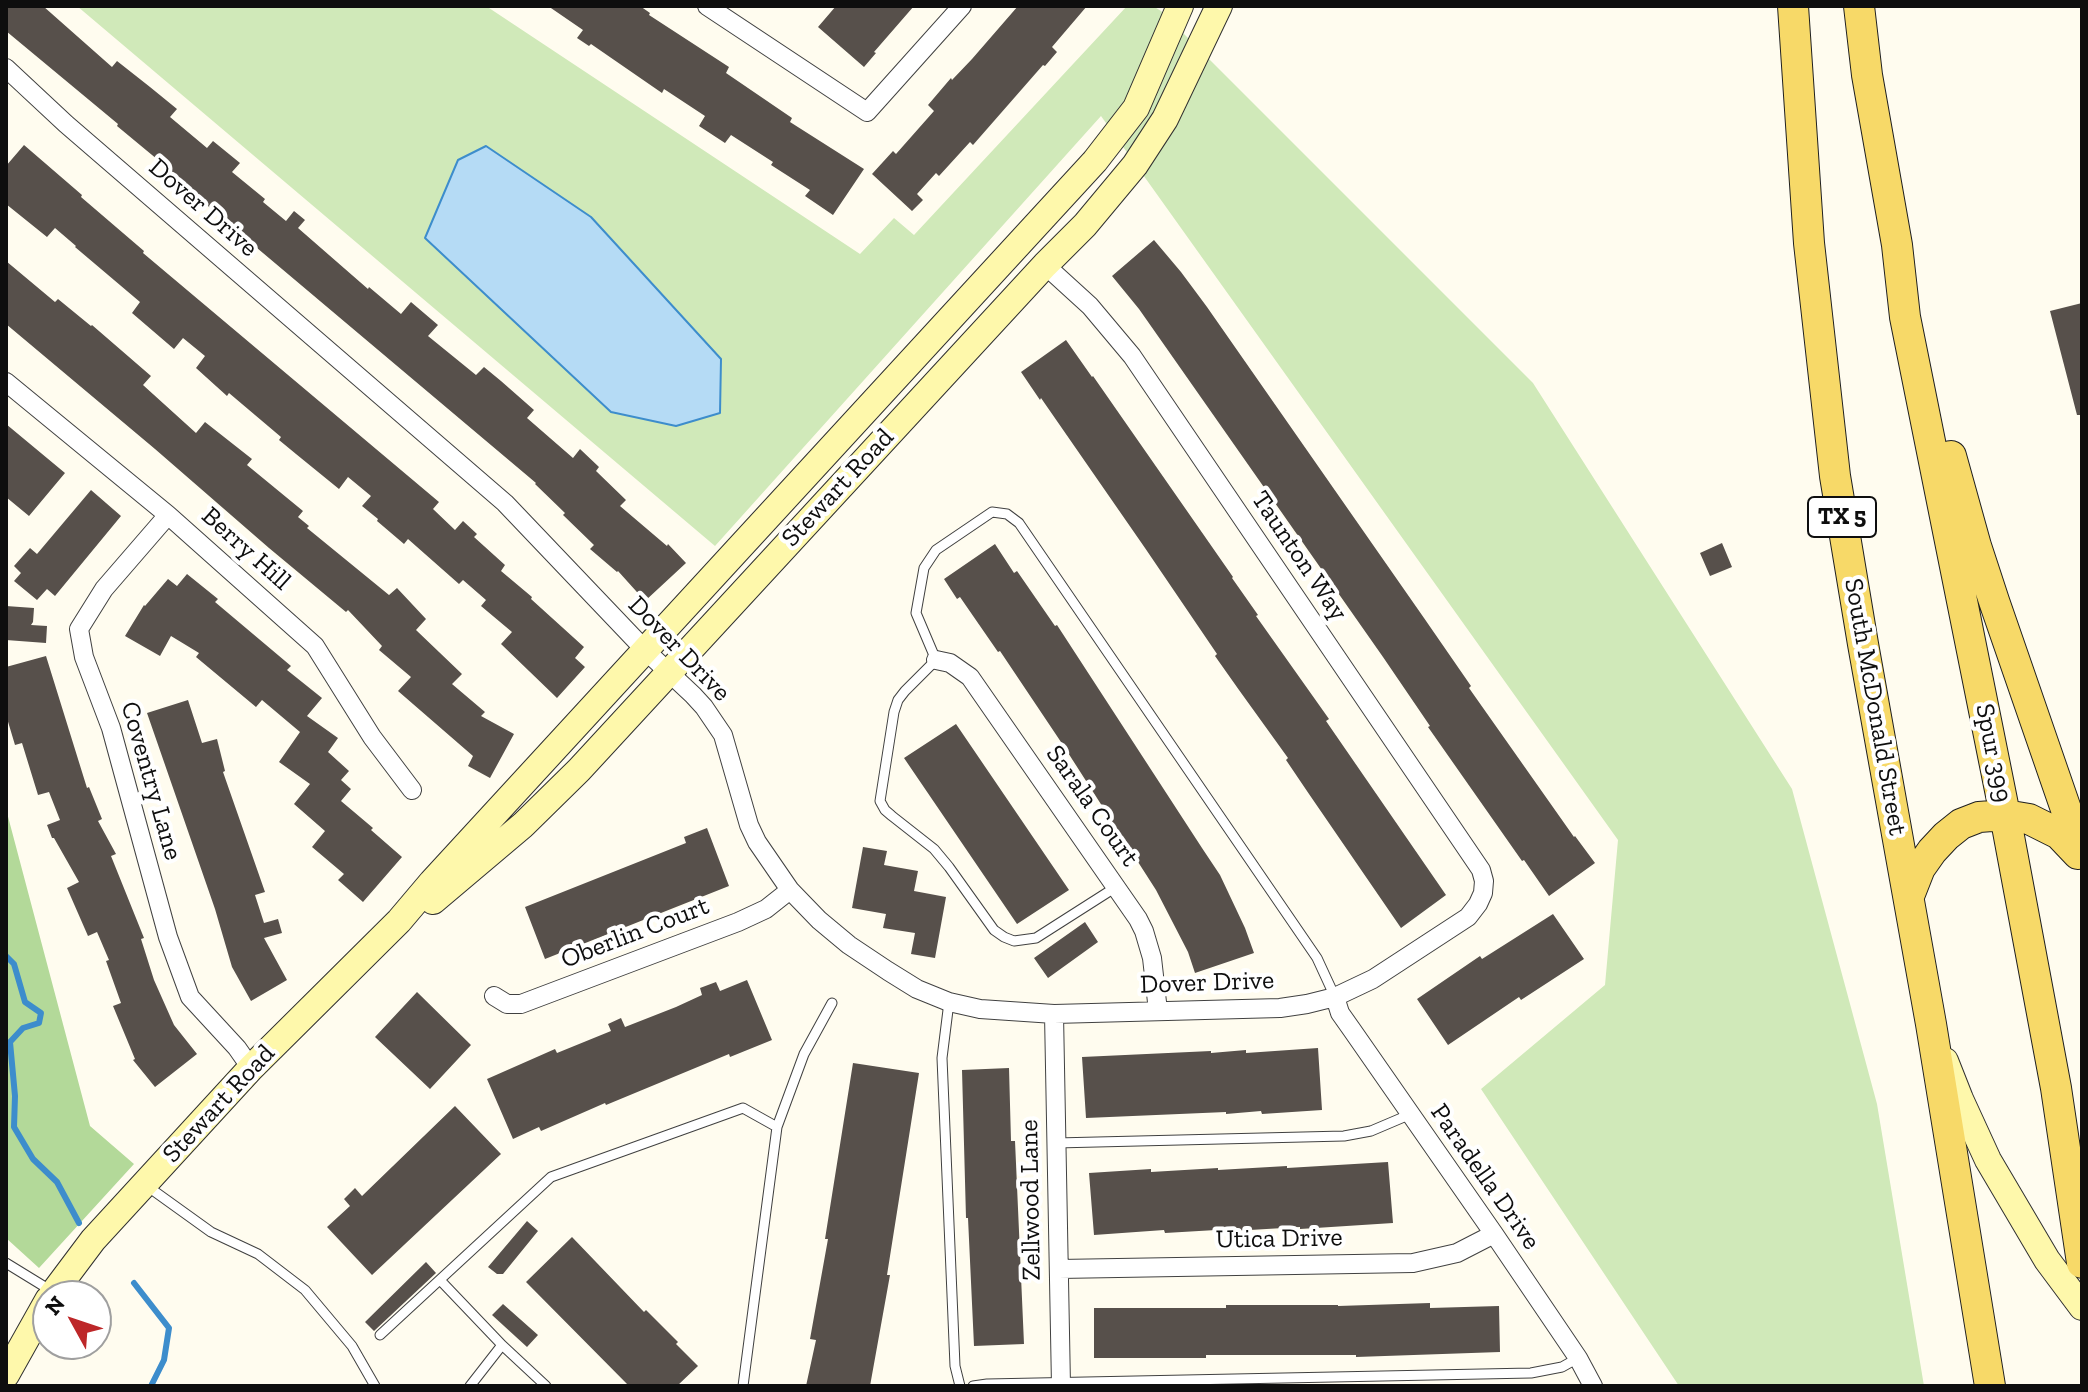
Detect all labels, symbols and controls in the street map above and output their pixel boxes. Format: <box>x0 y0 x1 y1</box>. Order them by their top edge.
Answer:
street label: Dover Drive <box>142 152 264 264</box>
street label: Stewart Road <box>775 422 901 554</box>
street label: Taunton Way <box>1244 485 1354 627</box>
road number: TX 5 <box>1808 497 1876 537</box>
street label: Berry Hill <box>195 501 297 597</box>
street label: South McDonald Street <box>1837 576 1913 838</box>
street label: Dover Drive <box>621 590 737 708</box>
street label: Coventry Lane <box>114 698 188 864</box>
street label: Spur 399 <box>1968 701 2018 805</box>
street label: Sarala Court <box>1039 739 1145 873</box>
street label: Oberlin Court <box>557 890 713 976</box>
street label: Dover Drive <box>1139 965 1275 1001</box>
street label: Stewart Road <box>156 1038 282 1170</box>
street label: Paradella Drive <box>1423 1098 1547 1256</box>
street label: Zellwood Lane <box>1014 1119 1048 1281</box>
street label: Utica Drive <box>1215 1222 1343 1256</box>
north arrow <box>32 1280 112 1360</box>
text: N <box>39 1290 70 1321</box>

